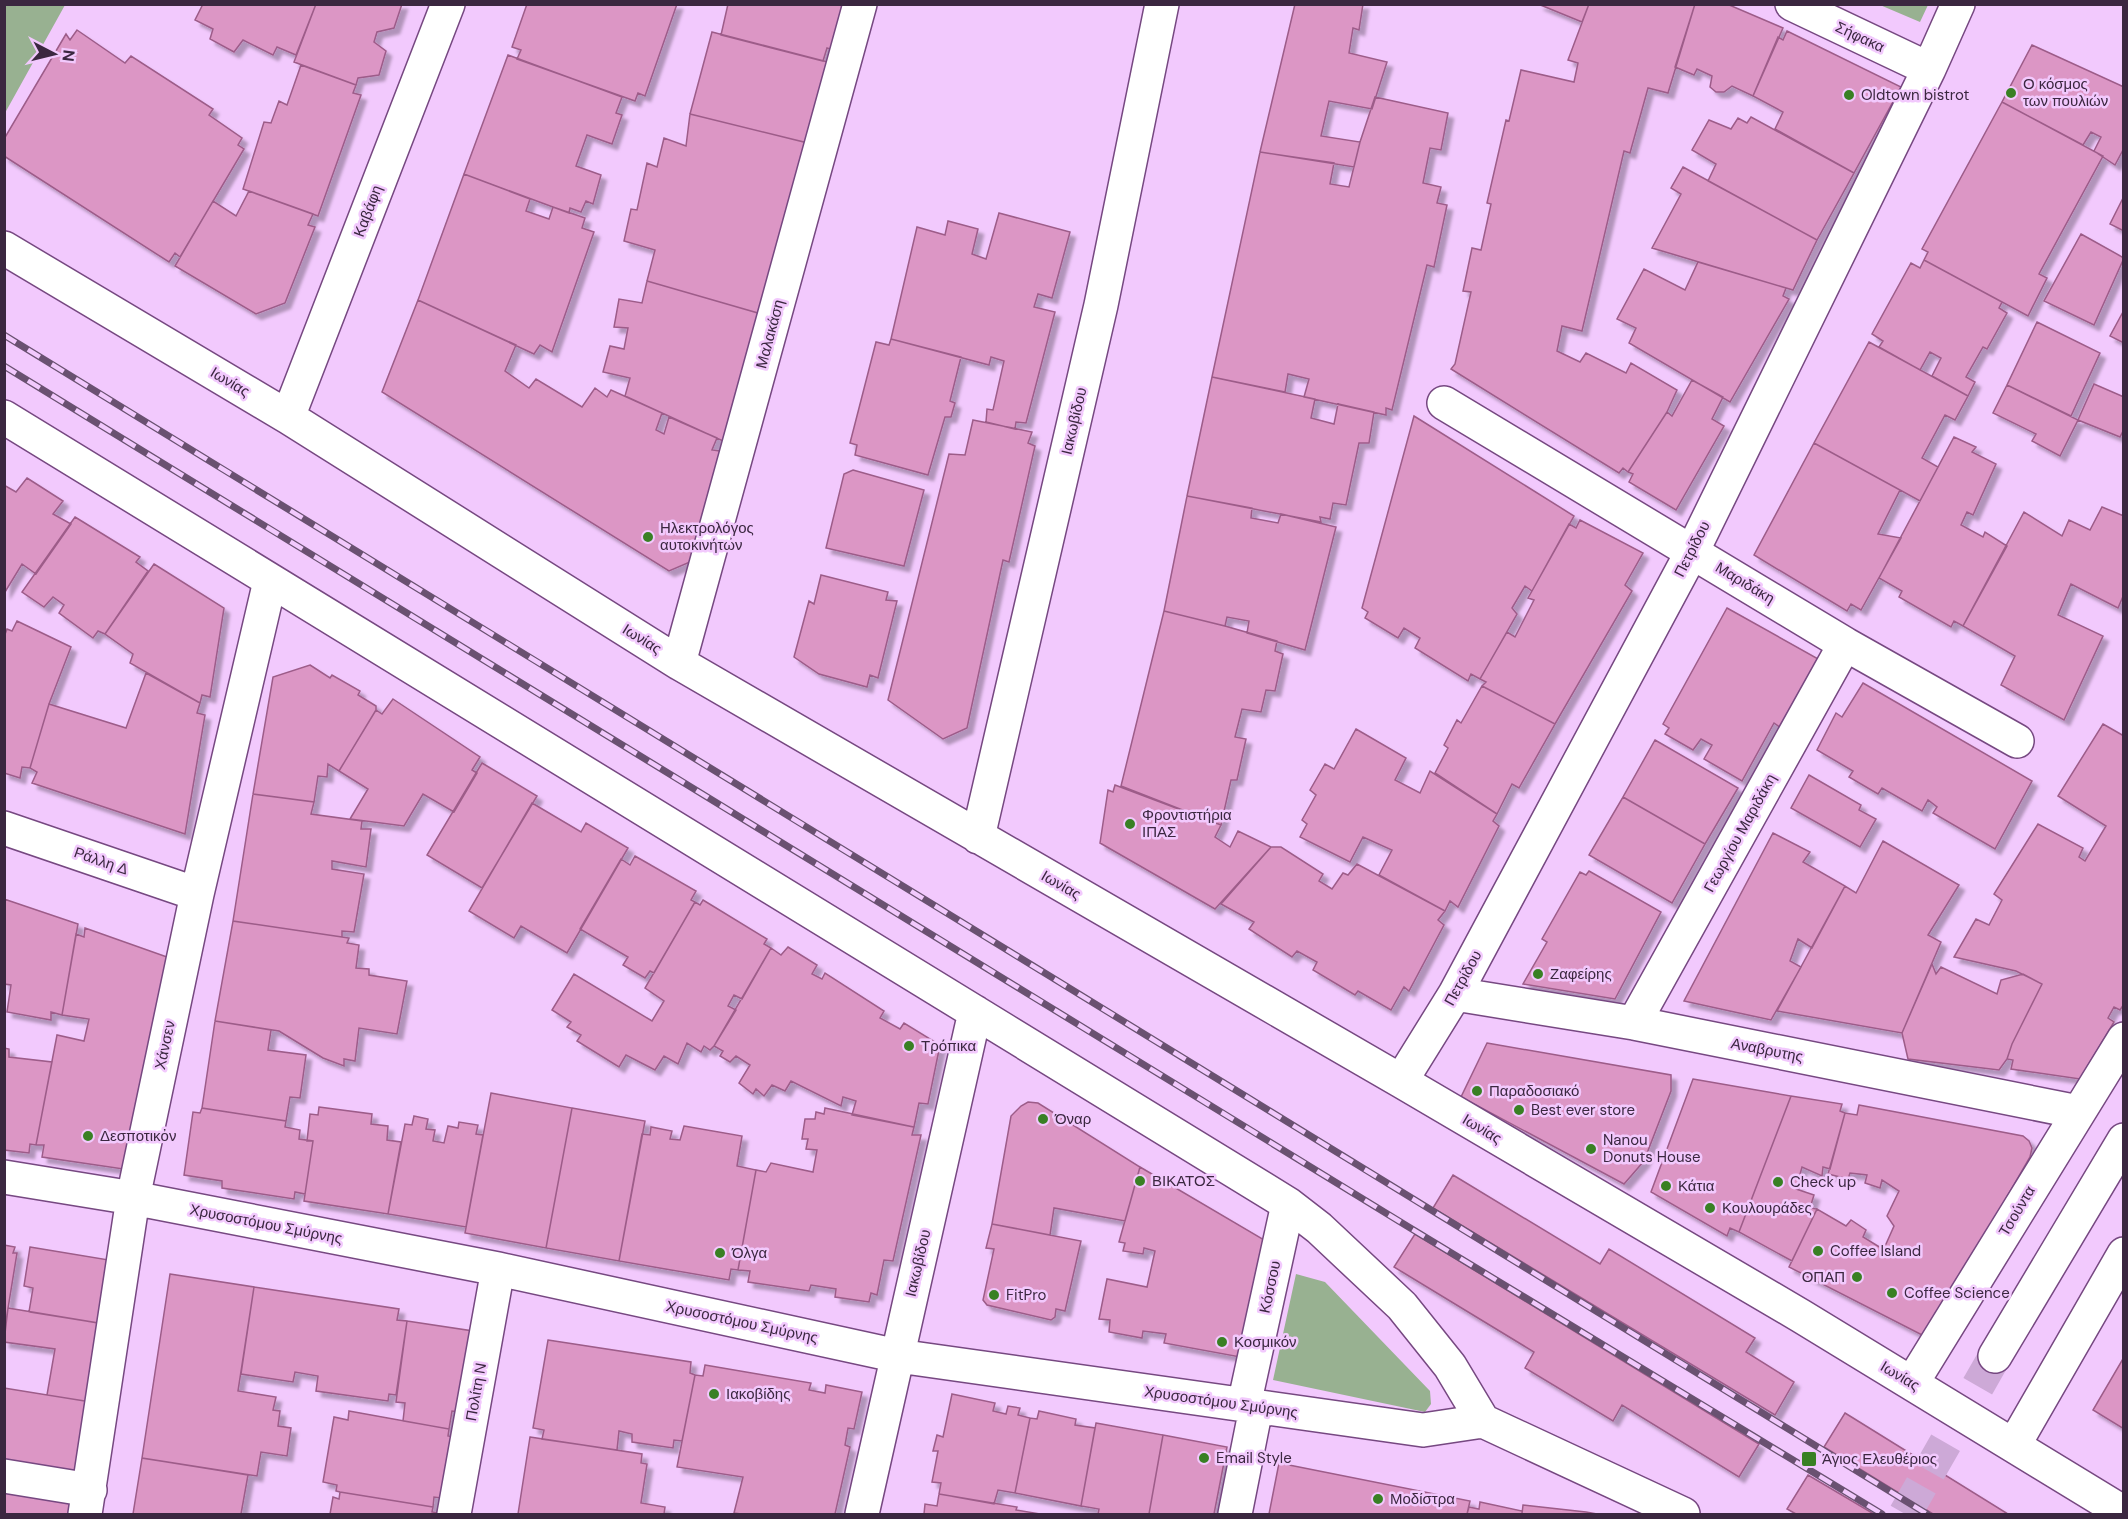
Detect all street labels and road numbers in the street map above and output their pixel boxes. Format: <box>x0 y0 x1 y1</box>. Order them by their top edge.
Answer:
street label: Σήφακα <box>1832 17 1888 57</box>
street label: Καβάφη <box>349 182 387 240</box>
street label: Μαλακάση <box>751 297 789 371</box>
street label: Ιωνίας <box>207 362 253 402</box>
street label: Ιακωβίδου <box>1057 385 1091 457</box>
street label: Πετρίδου <box>1669 518 1715 580</box>
street label: Μαριδάκη <box>1712 557 1778 609</box>
street label: Ιωνίας <box>619 619 665 659</box>
street label: Γεωργίου Μαριδάκη <box>1699 770 1781 896</box>
street label: Ράλλη Δ <box>71 842 131 880</box>
street label: Ιωνίας <box>1038 866 1084 904</box>
street label: Πετρίδου <box>1440 947 1486 1009</box>
street label: Χάνσεν <box>150 1019 180 1071</box>
street label: Αναβρυτης <box>1729 1033 1805 1067</box>
street label: Ιωνίας <box>1459 1109 1505 1149</box>
street label: Τσούντα <box>1994 1182 2040 1240</box>
street label: Χρυσοστόμου Σμύρνης <box>188 1199 344 1249</box>
street label: Ιακωβίδου <box>901 1227 935 1299</box>
street label: Κόσσου <box>1255 1259 1285 1315</box>
street label: Χρυσοστόμου Σμύρνης <box>664 1296 820 1348</box>
street label: Ιωνίας <box>1877 1356 1923 1396</box>
street label: Πολίτη Ν <box>461 1361 491 1423</box>
street label: Χρυσοστόμου Σμύρνης <box>1143 1381 1299 1423</box>

